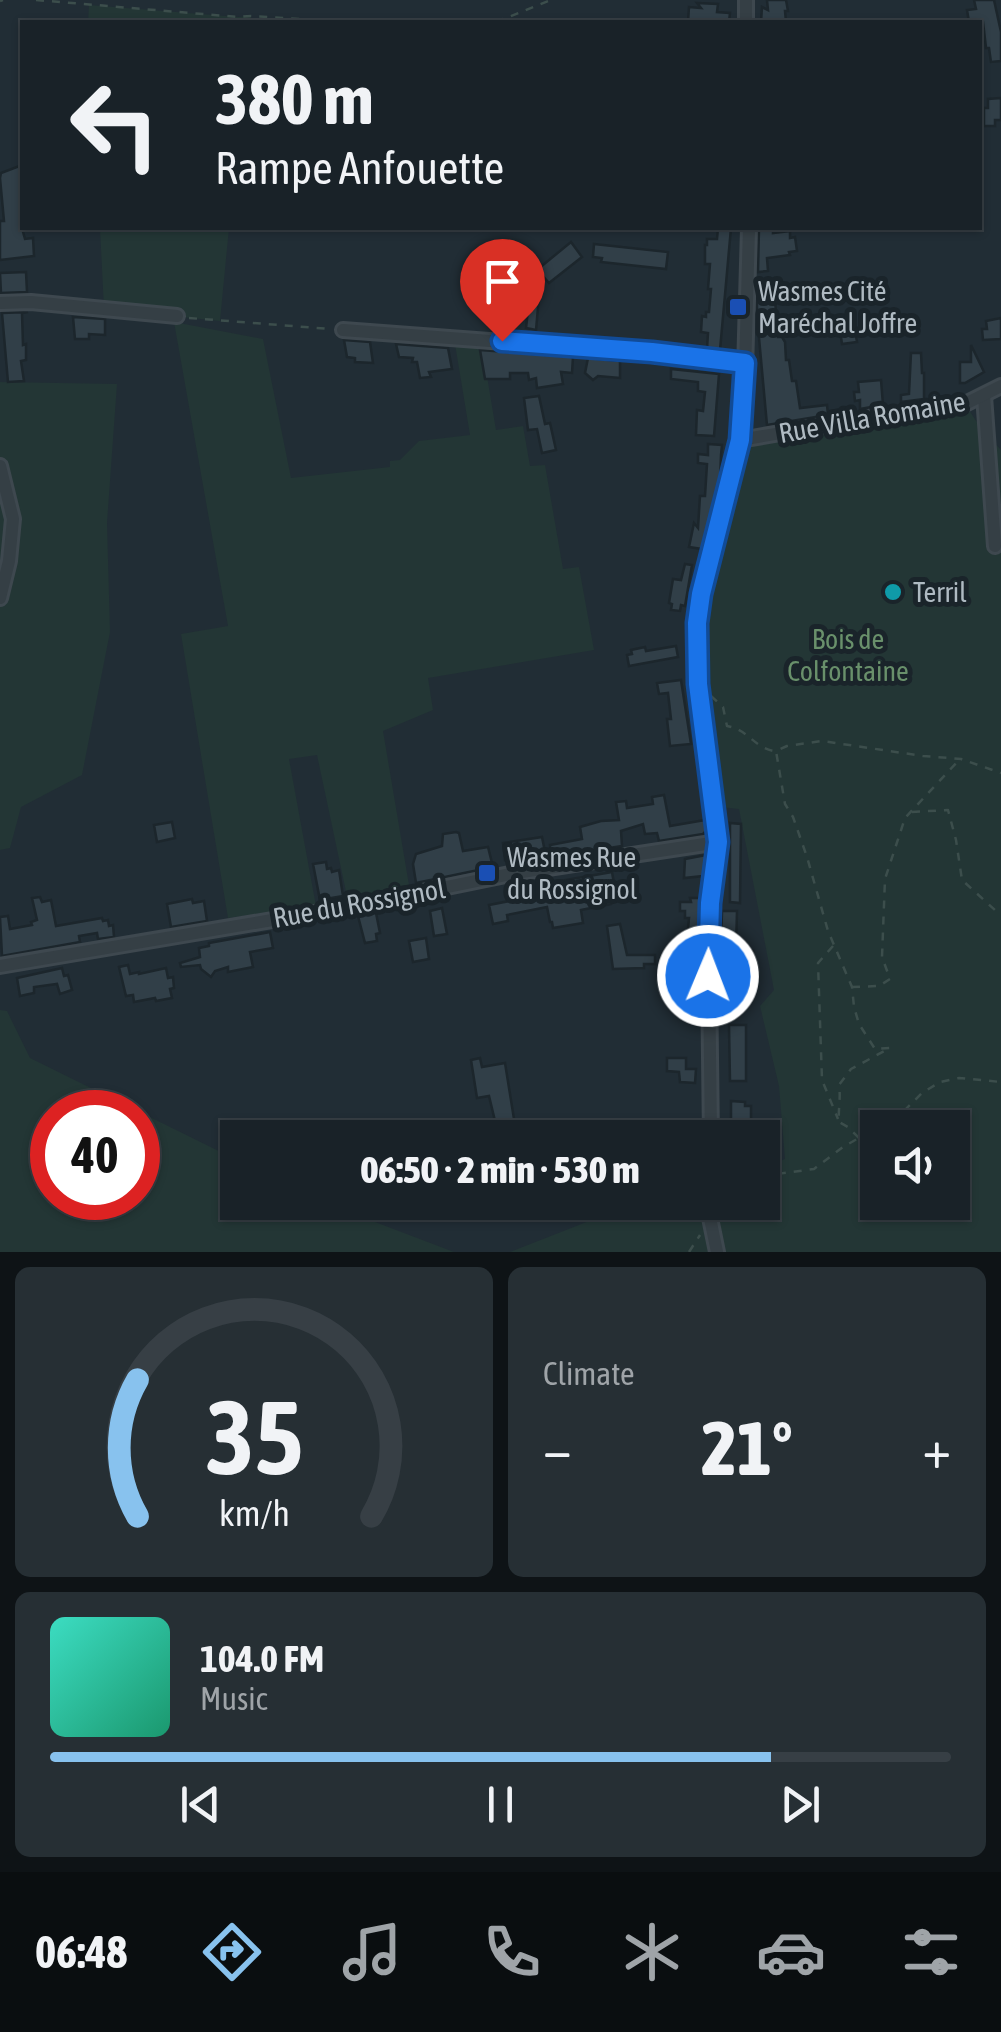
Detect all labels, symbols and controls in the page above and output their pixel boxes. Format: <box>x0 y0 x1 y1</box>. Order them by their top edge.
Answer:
text: 380 m <box>215 59 374 139</box>
icon: left <box>50 60 180 190</box>
text: Rampe Anfouette <box>215 142 504 194</box>
pin <box>460 239 545 342</box>
icon: arrive <box>475 254 530 309</box>
place label: Wasmes Cité Maréchal Joffre <box>758 275 917 339</box>
marker: Wasmes Cité Maréchal Joffre <box>727 296 749 318</box>
street label: Rue Villa Romaine <box>776 385 968 449</box>
place label: Terril <box>913 576 967 608</box>
marker: Terril <box>882 581 904 603</box>
park label: Bois de Colfontaine <box>787 623 909 687</box>
place label: Wasmes Rue du Rossignol <box>507 841 638 905</box>
marker: Wasmes Rue du Rossignol <box>476 862 498 884</box>
street label: Rue du Rossignol <box>270 872 448 934</box>
position arrow <box>656 924 760 1028</box>
speed limit sign: 40 <box>30 1090 160 1220</box>
map controls <box>860 1110 970 1220</box>
button: sound <box>860 1110 970 1220</box>
text: 06:50 · 2 min · 530 m <box>360 1148 640 1191</box>
text: Climate <box>543 1355 635 1392</box>
text: 35 <box>205 1377 303 1496</box>
text: 21° <box>701 1405 793 1491</box>
text: − <box>543 1417 572 1480</box>
text: + <box>922 1417 951 1480</box>
text: km/h <box>219 1493 289 1534</box>
text: 104.0 FM <box>200 1637 324 1680</box>
text: Music <box>200 1680 267 1717</box>
icon: previous <box>173 1777 228 1832</box>
icon: pause <box>473 1777 528 1832</box>
icon: next <box>773 1777 828 1832</box>
icon: directions <box>197 1917 267 1987</box>
icon: music <box>337 1917 407 1987</box>
icon: phone <box>477 1917 547 1987</box>
icon: climate <box>617 1917 687 1987</box>
icon: car <box>756 1917 826 1987</box>
icon: filters <box>896 1917 966 1987</box>
text: 06:48 <box>35 1926 128 1978</box>

